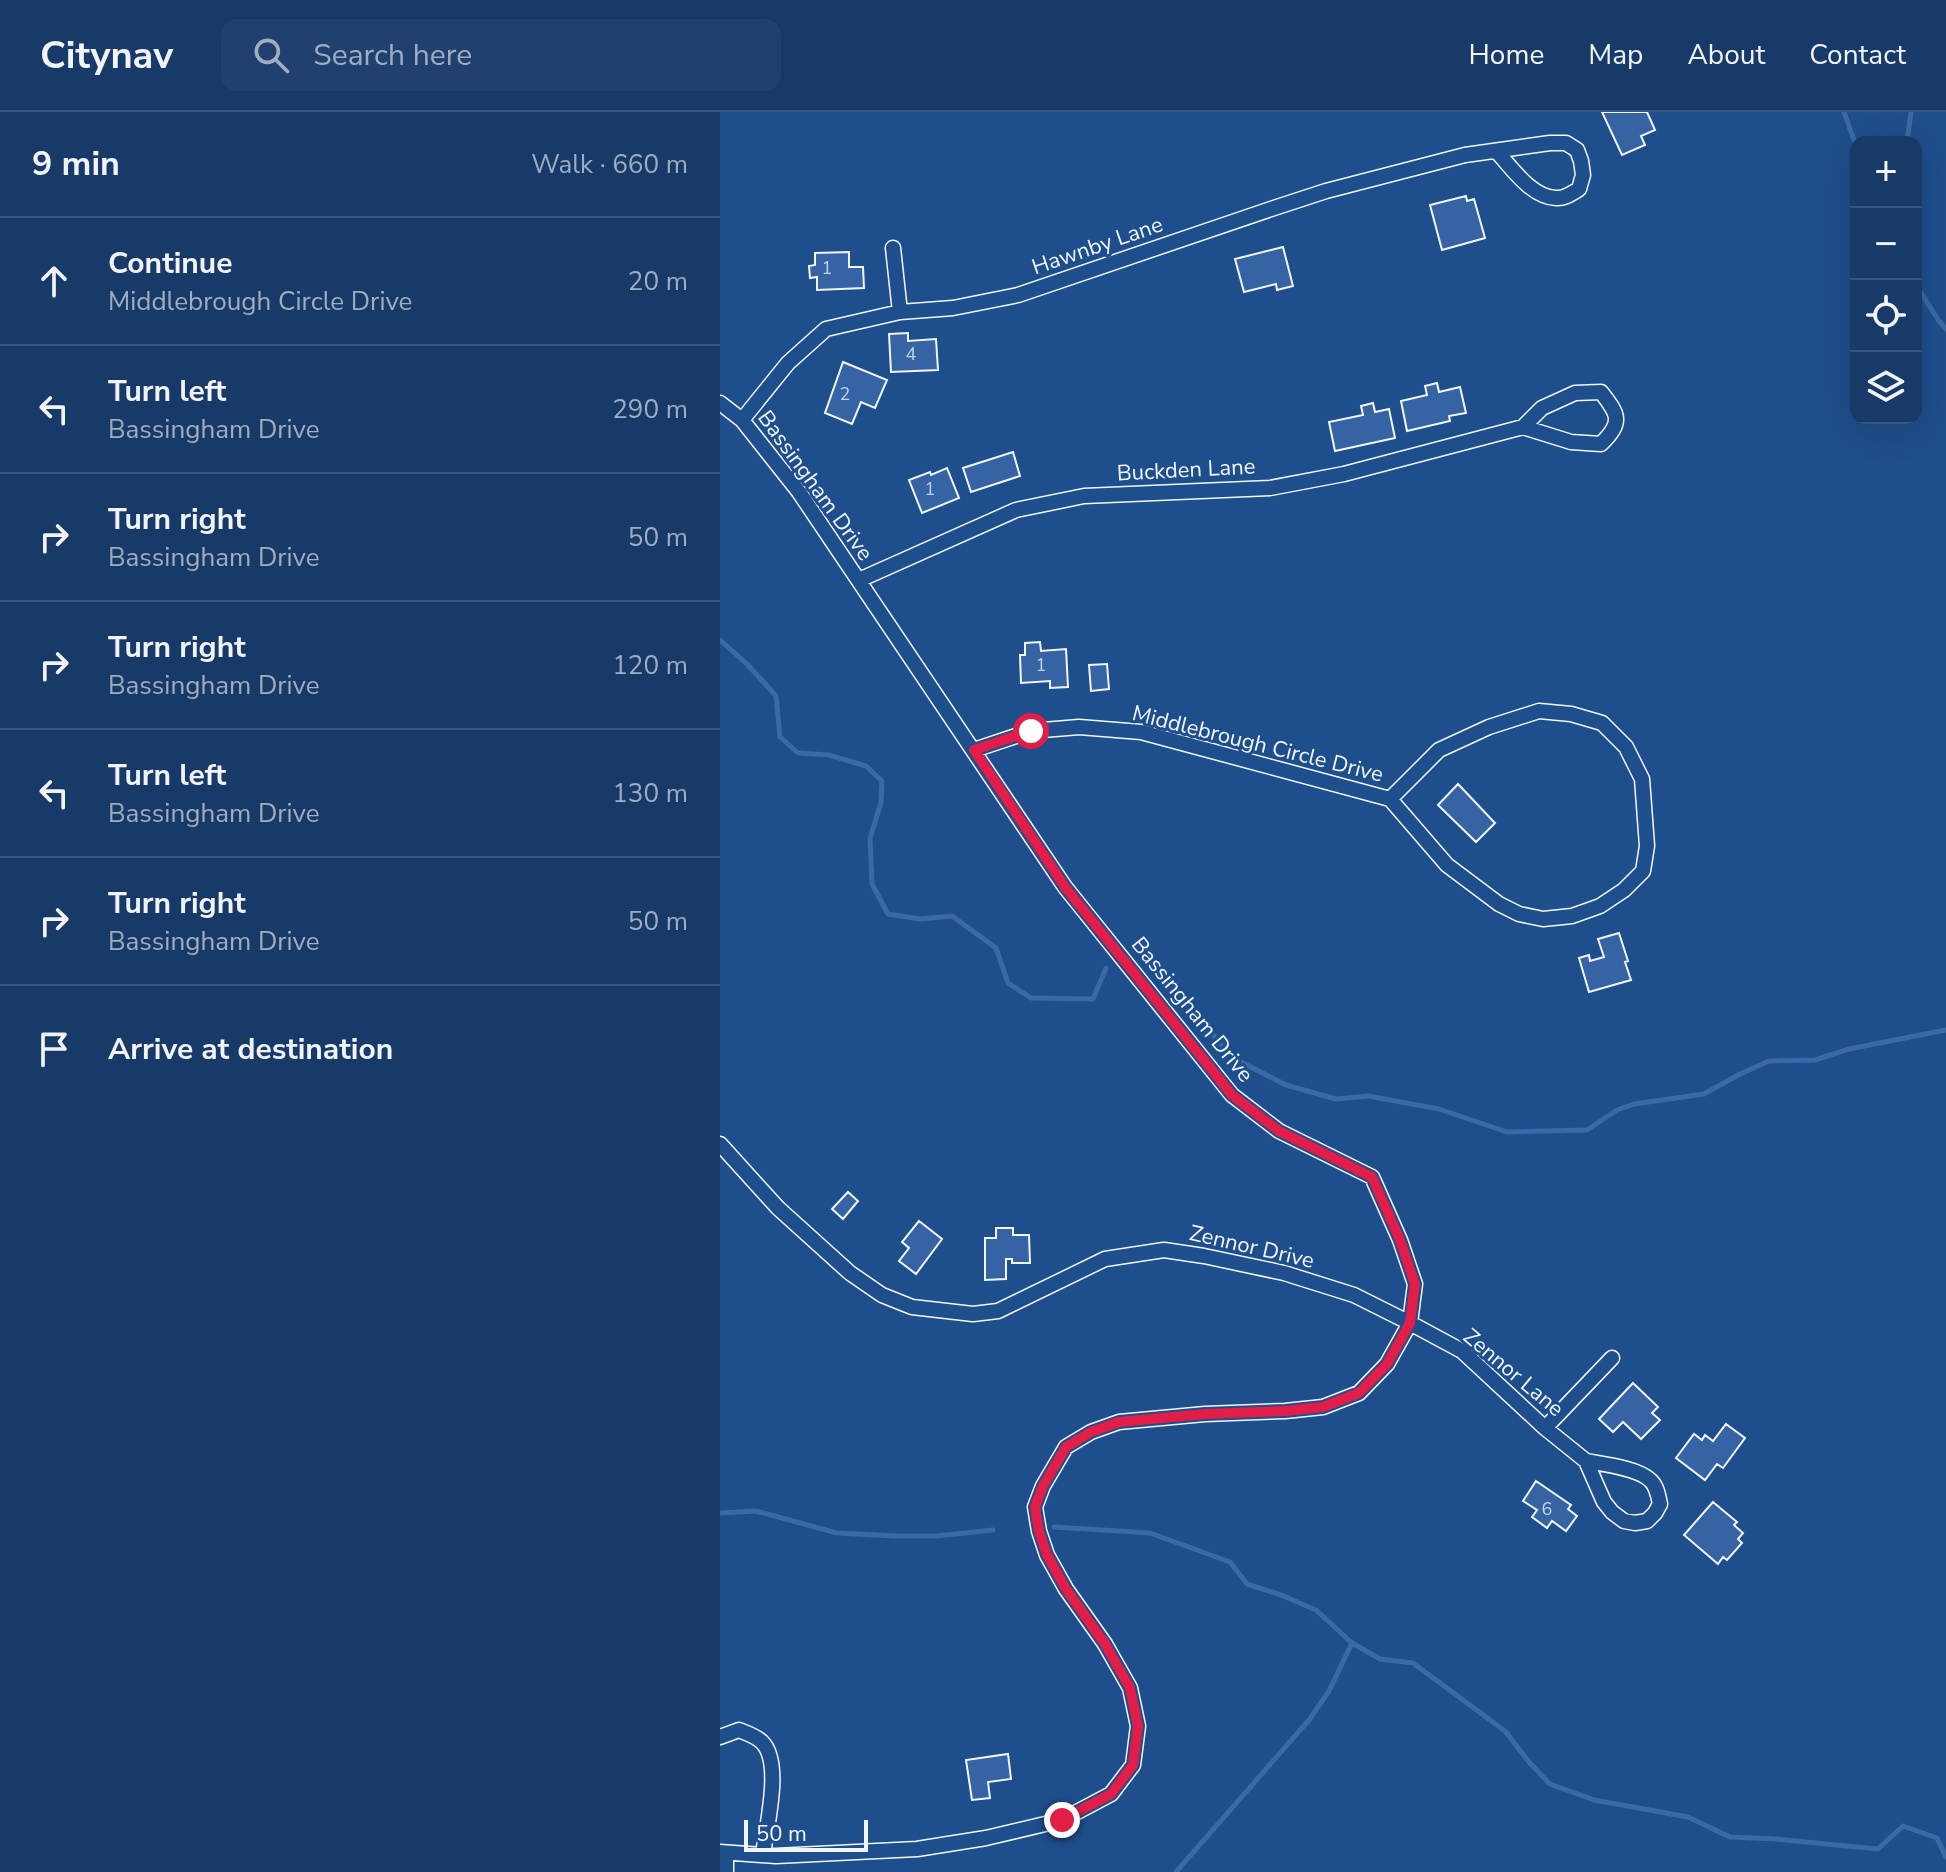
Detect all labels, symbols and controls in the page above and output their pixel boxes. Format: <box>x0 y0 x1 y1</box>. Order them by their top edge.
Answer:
search box <box>221 19 781 91</box>
text: Citynav <box>40 30 173 81</box>
icon: search <box>249 33 293 77</box>
text: Search here <box>313 35 472 76</box>
text: Home <box>1469 36 1544 74</box>
text: Map <box>1588 36 1643 74</box>
text: About <box>1687 36 1765 74</box>
text: Contact <box>1809 36 1906 74</box>
map controls <box>1850 136 1922 424</box>
button: + <box>1850 136 1922 208</box>
text: 9 min <box>32 141 120 187</box>
text: Walk · 660 m <box>531 147 688 182</box>
button: − <box>1850 208 1922 280</box>
street label: Hawnby Lane <box>1028 210 1167 282</box>
text: Continue <box>108 243 233 284</box>
house number: 1 <box>822 256 832 280</box>
icon: ahead <box>32 259 76 303</box>
text: 20 m <box>628 264 688 299</box>
button: locate <box>1850 280 1922 352</box>
text: Middlebrough Circle Drive <box>108 284 412 319</box>
house number: 4 <box>906 342 917 366</box>
button: layers <box>1850 352 1922 424</box>
text: Turn left <box>108 371 226 412</box>
house number: 2 <box>840 382 850 406</box>
icon: left <box>32 387 76 431</box>
text: 290 m <box>612 392 688 427</box>
street label: Bassingham Drive <box>750 404 880 567</box>
text: Bassingham Drive <box>108 412 320 447</box>
street label: Buckden Lane <box>1116 451 1256 489</box>
house number: 1 <box>925 477 935 501</box>
text: Turn right <box>108 499 246 540</box>
icon: right <box>32 515 76 559</box>
text: 50 m <box>628 520 688 555</box>
text: Bassingham Drive <box>108 540 320 575</box>
text: Turn right <box>108 627 246 668</box>
icon: right <box>32 643 76 687</box>
text: 120 m <box>612 648 688 683</box>
house number: 1 <box>1036 653 1046 677</box>
text: Bassingham Drive <box>108 668 320 703</box>
street label: Middlebrough Circle Drive <box>1129 698 1386 790</box>
route start <box>1013 713 1049 749</box>
text: Turn left <box>108 755 226 796</box>
icon: left <box>32 771 76 815</box>
text: 130 m <box>612 776 688 811</box>
text: Bassingham Drive <box>108 796 320 831</box>
text: Turn right <box>108 883 246 924</box>
icon: right <box>32 899 76 943</box>
text: 50 m <box>628 904 688 939</box>
text: Bassingham Drive <box>108 924 320 959</box>
street label: Bassingham Drive <box>1124 931 1260 1089</box>
icon: arrive <box>32 1027 76 1071</box>
text: Arrive at destination <box>108 1029 393 1070</box>
street label: Zennor Drive <box>1186 1218 1317 1276</box>
street label: Zennor Lane <box>1457 1322 1570 1424</box>
house number: 6 <box>1542 1497 1552 1521</box>
route end <box>1044 1802 1080 1838</box>
scale bar <box>744 1816 868 1852</box>
text: 50 m <box>756 1819 807 1849</box>

